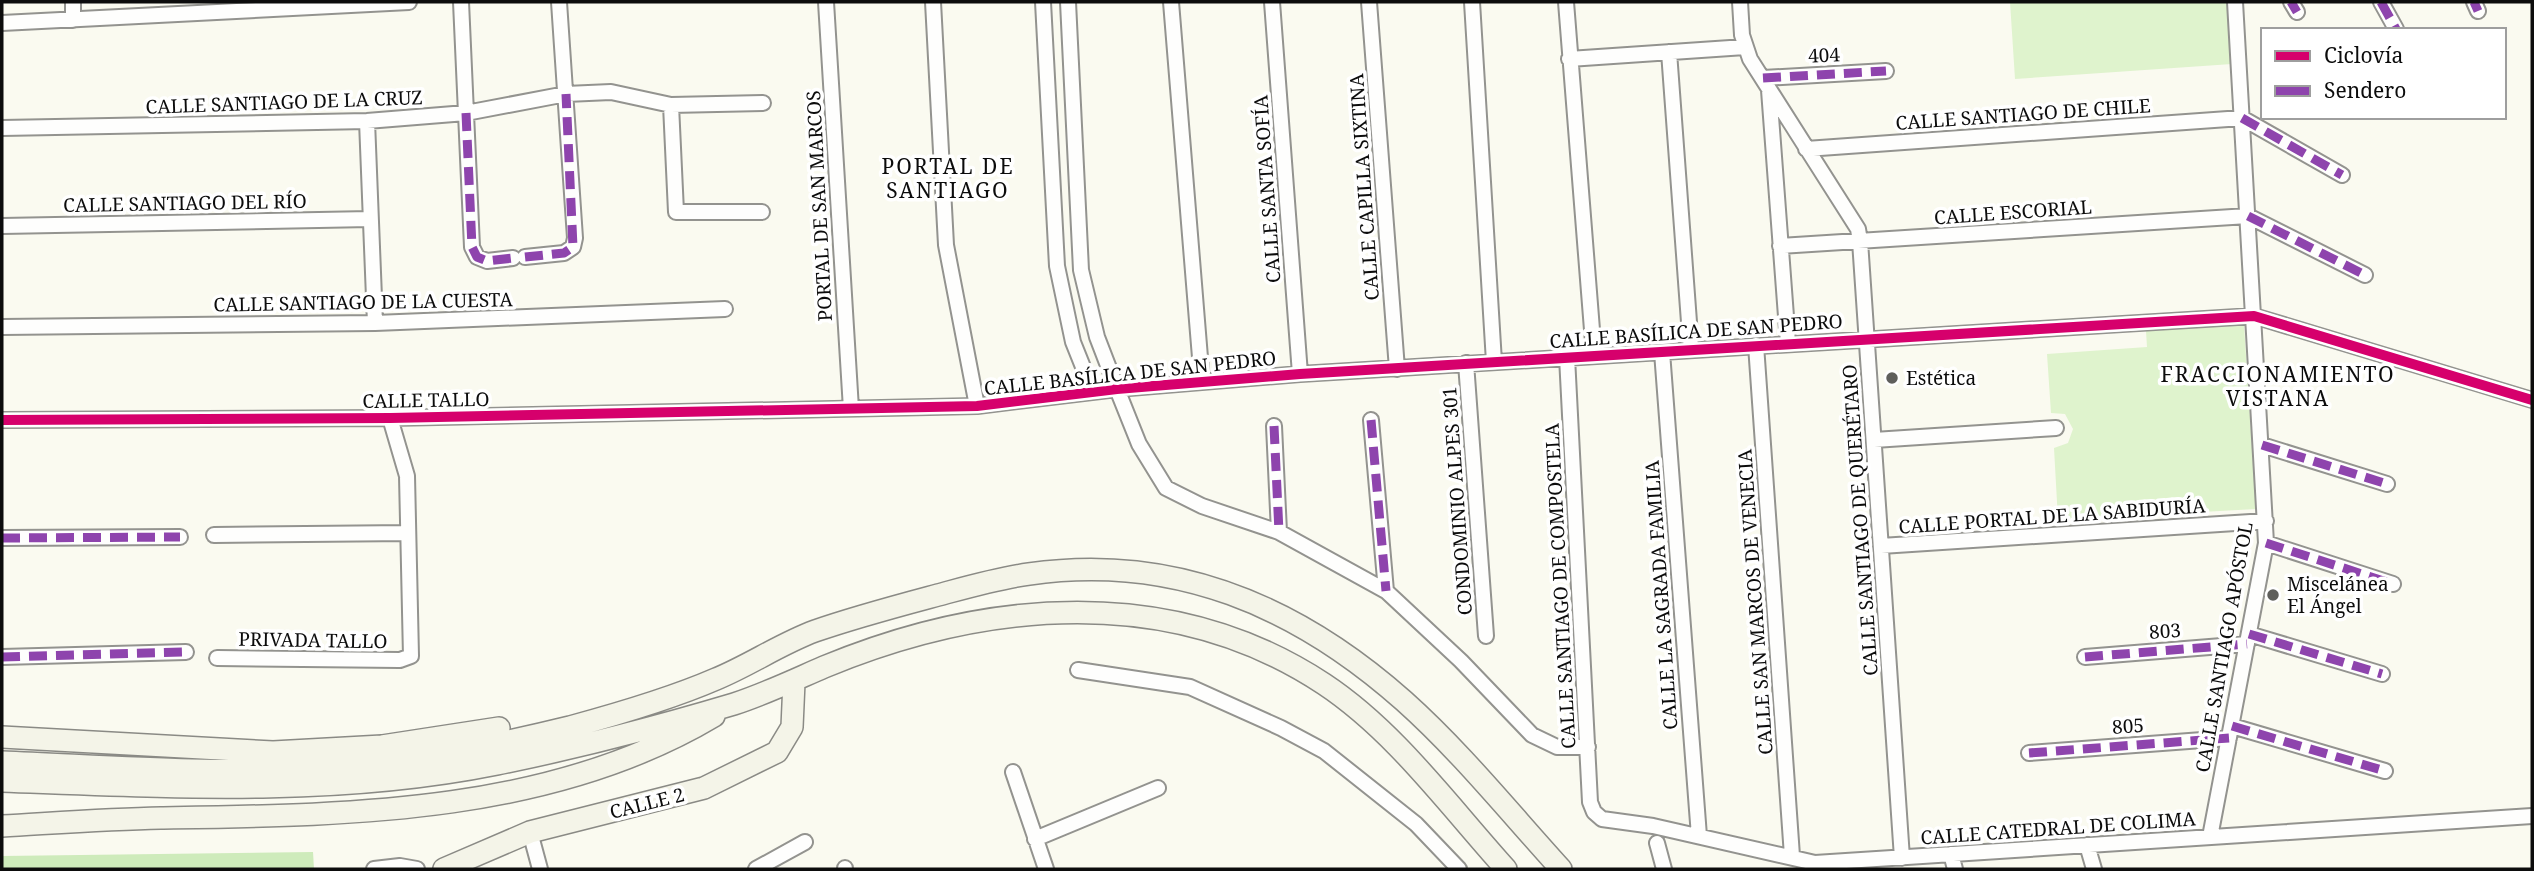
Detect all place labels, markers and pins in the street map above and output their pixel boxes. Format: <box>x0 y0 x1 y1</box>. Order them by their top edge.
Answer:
place label: Estética <box>1906 365 1976 391</box>
marker: Estética <box>1884 370 1900 386</box>
place label: Miscelánea El Ángel <box>2287 571 2389 619</box>
marker: Miscelánea El Ángel <box>2265 587 2281 603</box>

